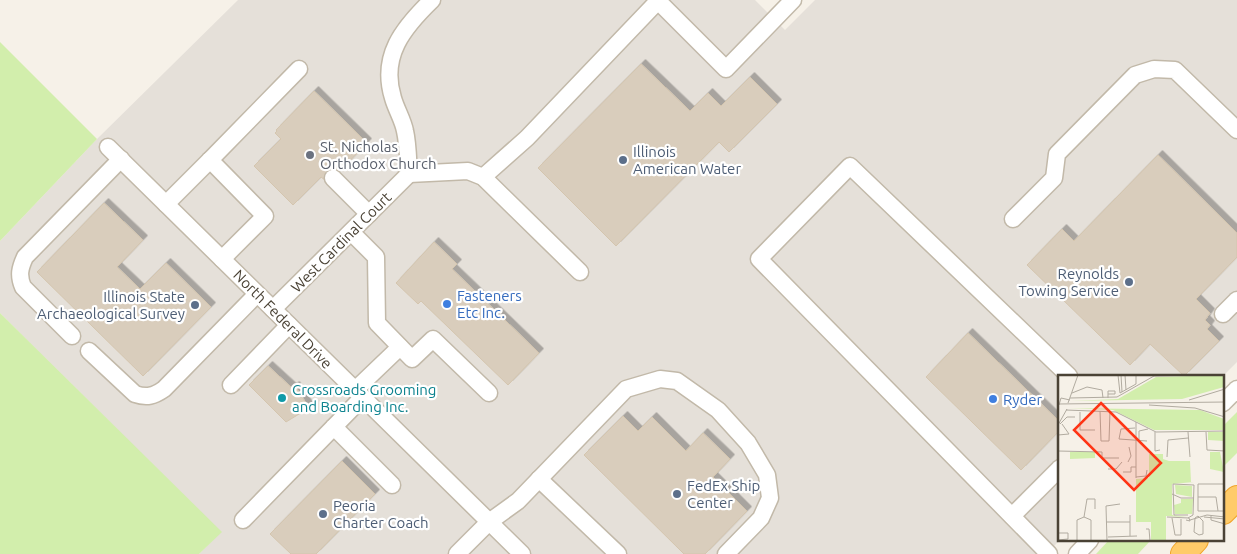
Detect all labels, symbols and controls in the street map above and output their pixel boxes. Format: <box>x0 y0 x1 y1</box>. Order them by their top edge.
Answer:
place label: St. Nicholas Orthodox Church <box>320 138 437 172</box>
place label: Illinois American Water <box>633 143 741 177</box>
marker: St. Nicholas Orthodox Church <box>304 149 316 161</box>
marker: Illinois American Water <box>617 154 629 166</box>
street label: West Cardinal Court <box>287 188 395 296</box>
place label: Reynolds Towing Service <box>1018 265 1119 299</box>
street label: North Federal Drive <box>230 266 336 372</box>
marker: Reynolds Towing Service <box>1123 276 1135 288</box>
place label: Fasteners Etc Inc. <box>457 287 522 321</box>
place label: Illinois State Archaeological Survey <box>37 288 185 322</box>
marker: Fasteners Etc Inc. <box>441 298 453 310</box>
marker: Illinois State Archaeological Survey <box>189 299 201 311</box>
inset map <box>1058 375 1224 542</box>
place label: Crossroads Grooming and Boarding Inc. <box>292 381 436 415</box>
place label: Ryder <box>1003 391 1043 408</box>
marker: Crossroads Grooming and Boarding Inc. <box>276 392 288 404</box>
marker: Ryder <box>987 393 999 405</box>
place label: FedEx Ship Center <box>687 477 760 511</box>
marker: FedEx Ship Center <box>671 488 683 500</box>
place label: Peoria Charter Coach <box>333 497 429 531</box>
marker: Peoria Charter Coach <box>317 508 329 520</box>

